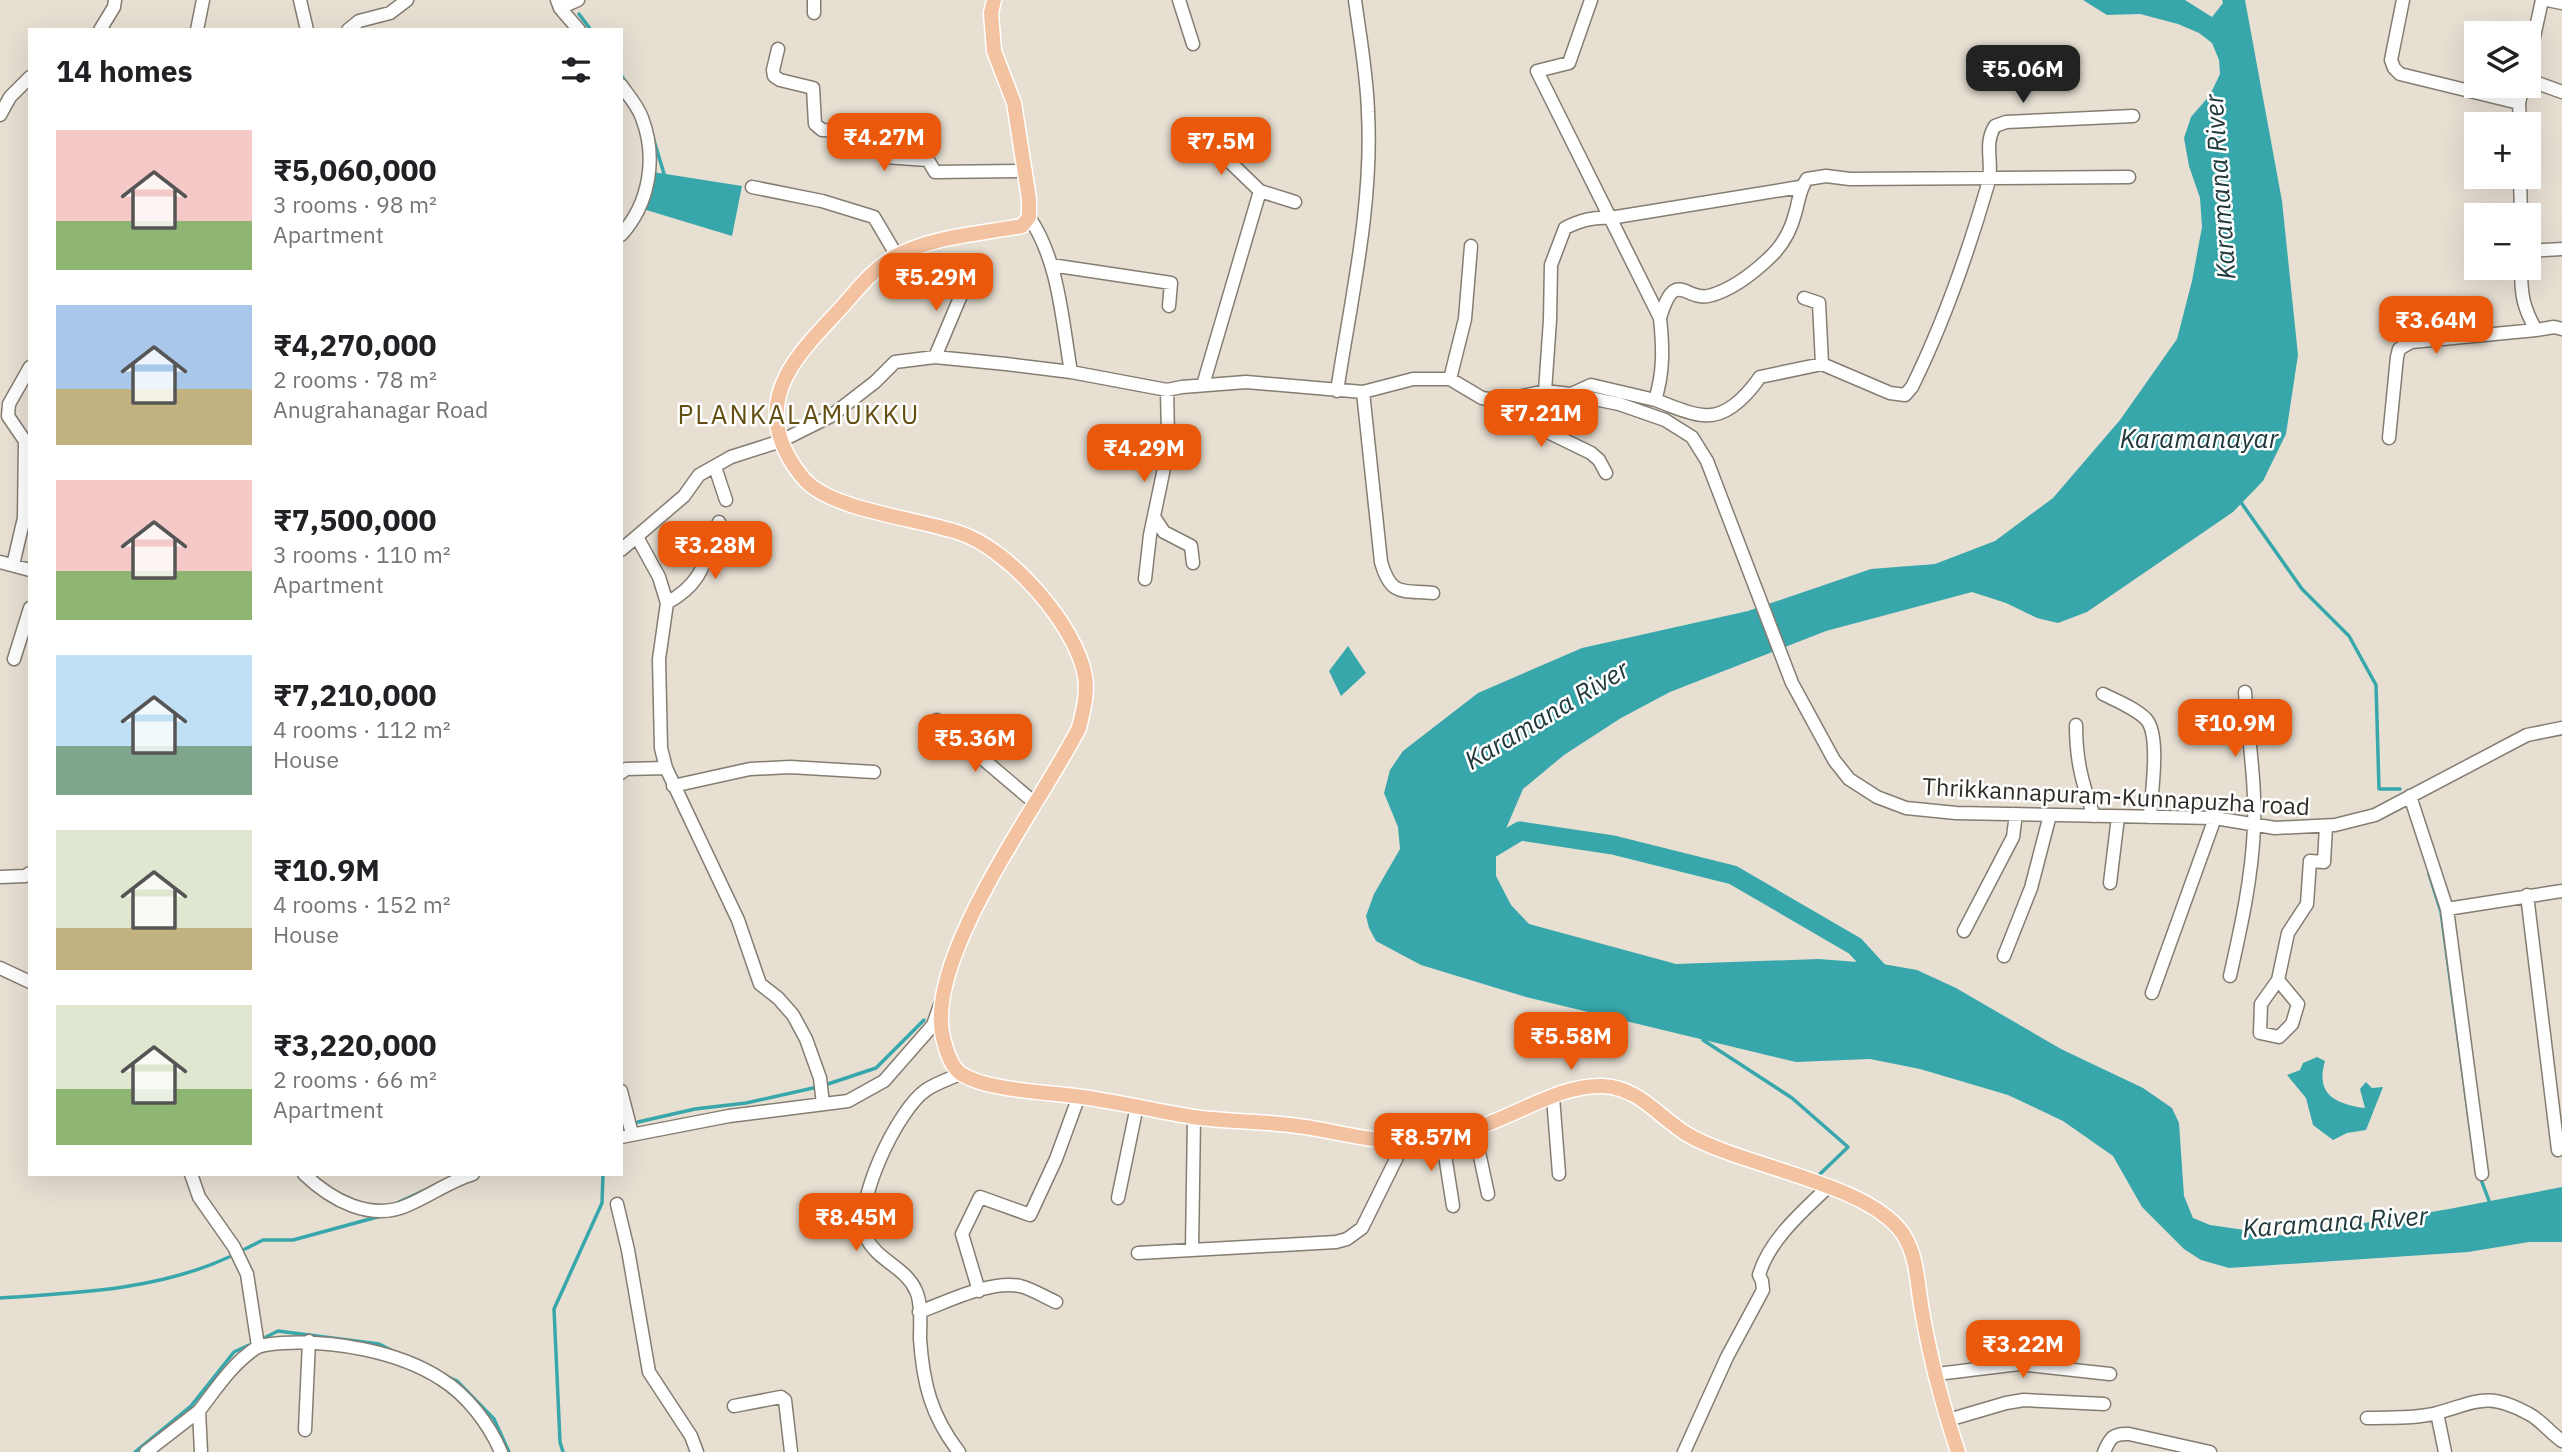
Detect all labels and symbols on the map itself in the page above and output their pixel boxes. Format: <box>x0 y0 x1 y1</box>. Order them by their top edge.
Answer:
pin: ₹5.06M <box>1966 46 2080 105</box>
water label: Karamana River <box>2195 92 2242 281</box>
pin: ₹4.27M <box>827 114 941 173</box>
pin: ₹7.5M <box>1172 118 1270 177</box>
pin: ₹5.29M <box>879 254 993 313</box>
pin: ₹3.64M <box>2379 296 2493 356</box>
pin: ₹7.21M <box>1484 390 1598 449</box>
district label: PLANKALAMUKKU <box>678 397 921 431</box>
water label: Karamanayar <box>2120 421 2280 455</box>
pin: ₹4.29M <box>1087 424 1201 484</box>
pin: ₹3.28M <box>658 522 772 581</box>
water label: Karamana River <box>1458 651 1636 776</box>
pin: ₹10.9M <box>2178 700 2292 759</box>
pin: ₹5.36M <box>918 714 1032 774</box>
street label: Thrikkannapuram-Kunnapuzha road <box>1921 770 2311 822</box>
pin: ₹5.58M <box>1514 1012 1628 1072</box>
pin: ₹8.57M <box>1374 1114 1488 1173</box>
pin: ₹8.45M <box>799 1194 913 1253</box>
water label: Karamana River <box>2241 1197 2430 1244</box>
pin: ₹3.22M <box>1966 1320 2080 1380</box>

